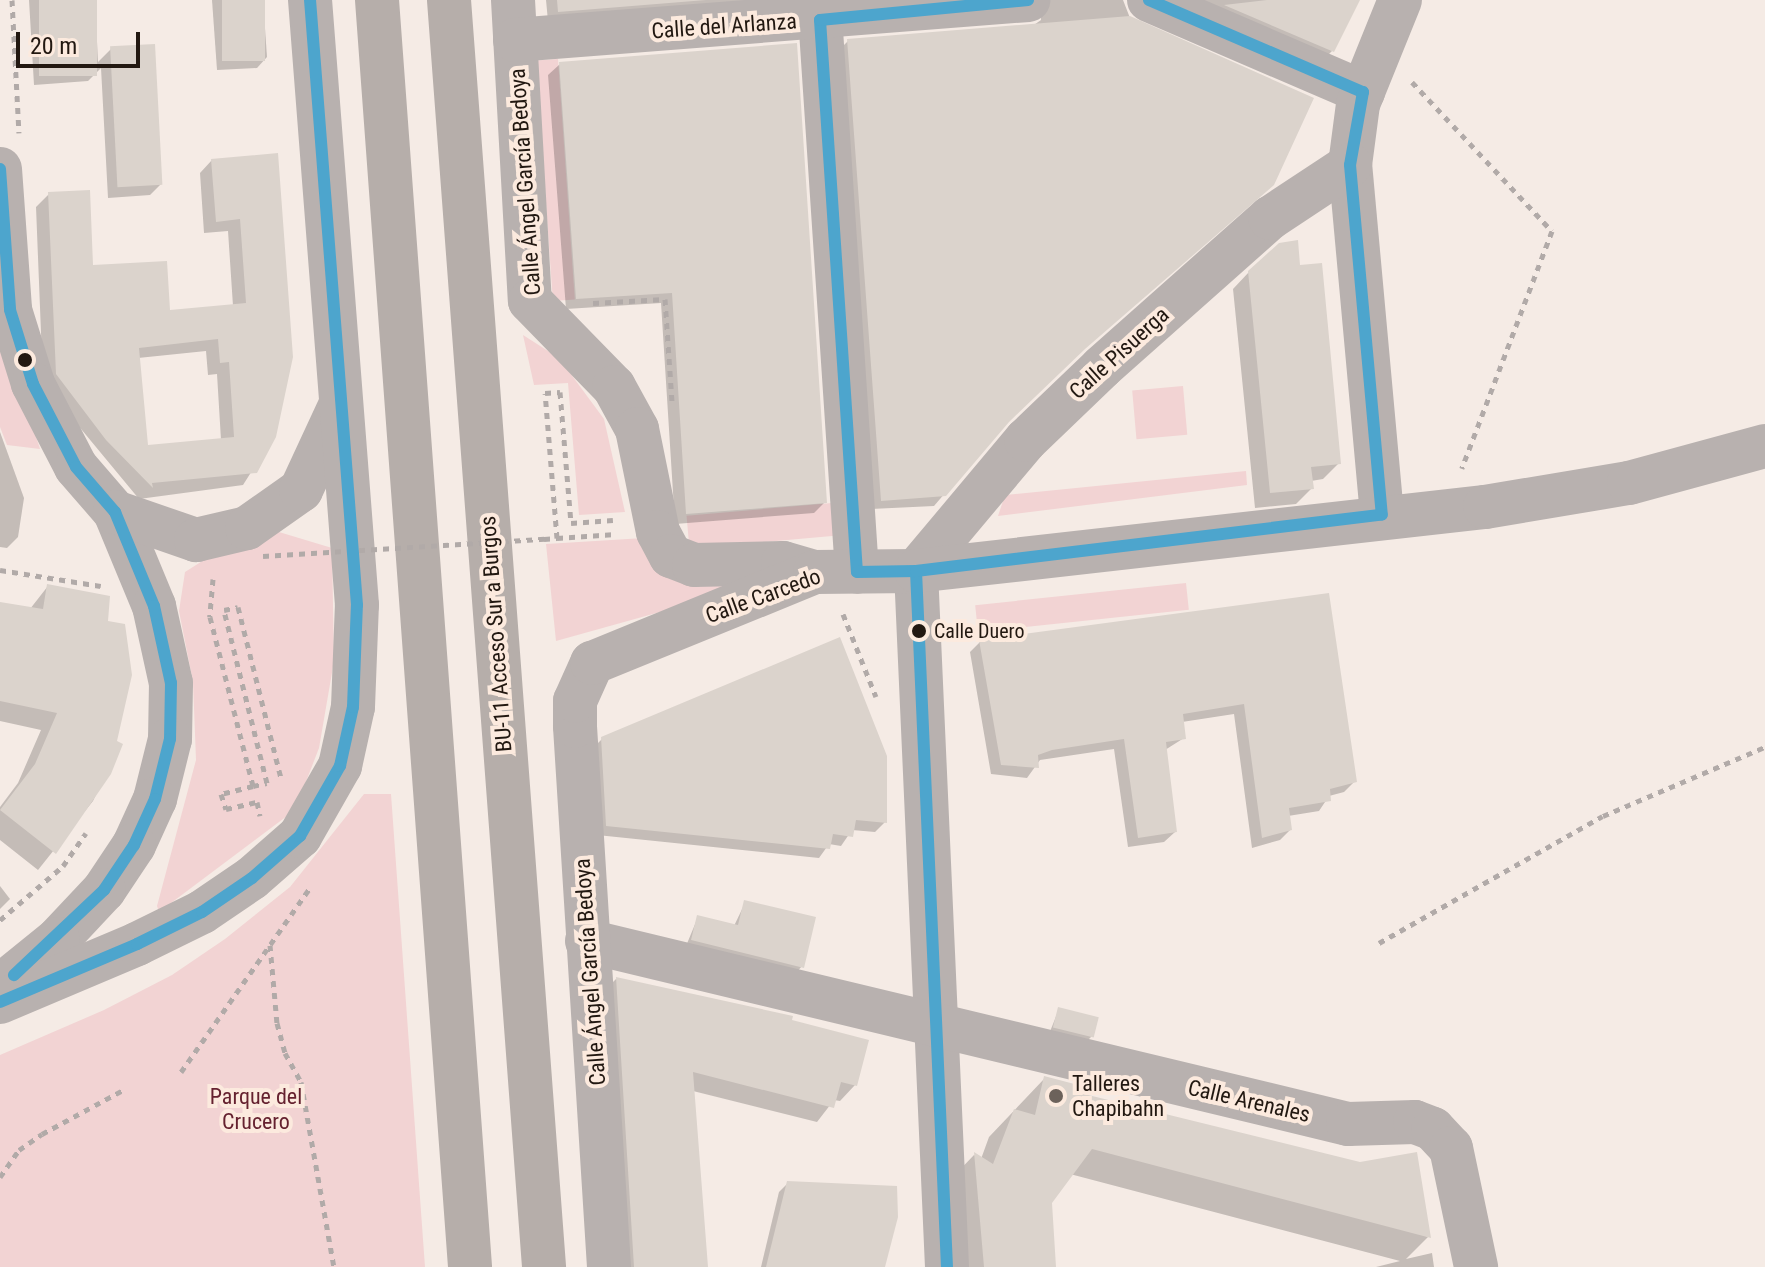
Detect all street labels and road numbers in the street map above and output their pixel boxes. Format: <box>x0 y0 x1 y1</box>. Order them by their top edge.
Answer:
street label: Calle del Arlanza <box>650 8 798 44</box>
street label: Calle Ángel García Bedoya <box>504 68 546 296</box>
street label: Calle Pisuerga <box>1064 302 1174 404</box>
street label: BU-11 Acceso Sur a Burgos <box>475 515 517 753</box>
street label: Calle Carcedo <box>702 563 824 629</box>
street label: Calle Ángel García Bedoya <box>569 858 611 1086</box>
street label: Calle Arenales <box>1185 1074 1313 1128</box>

